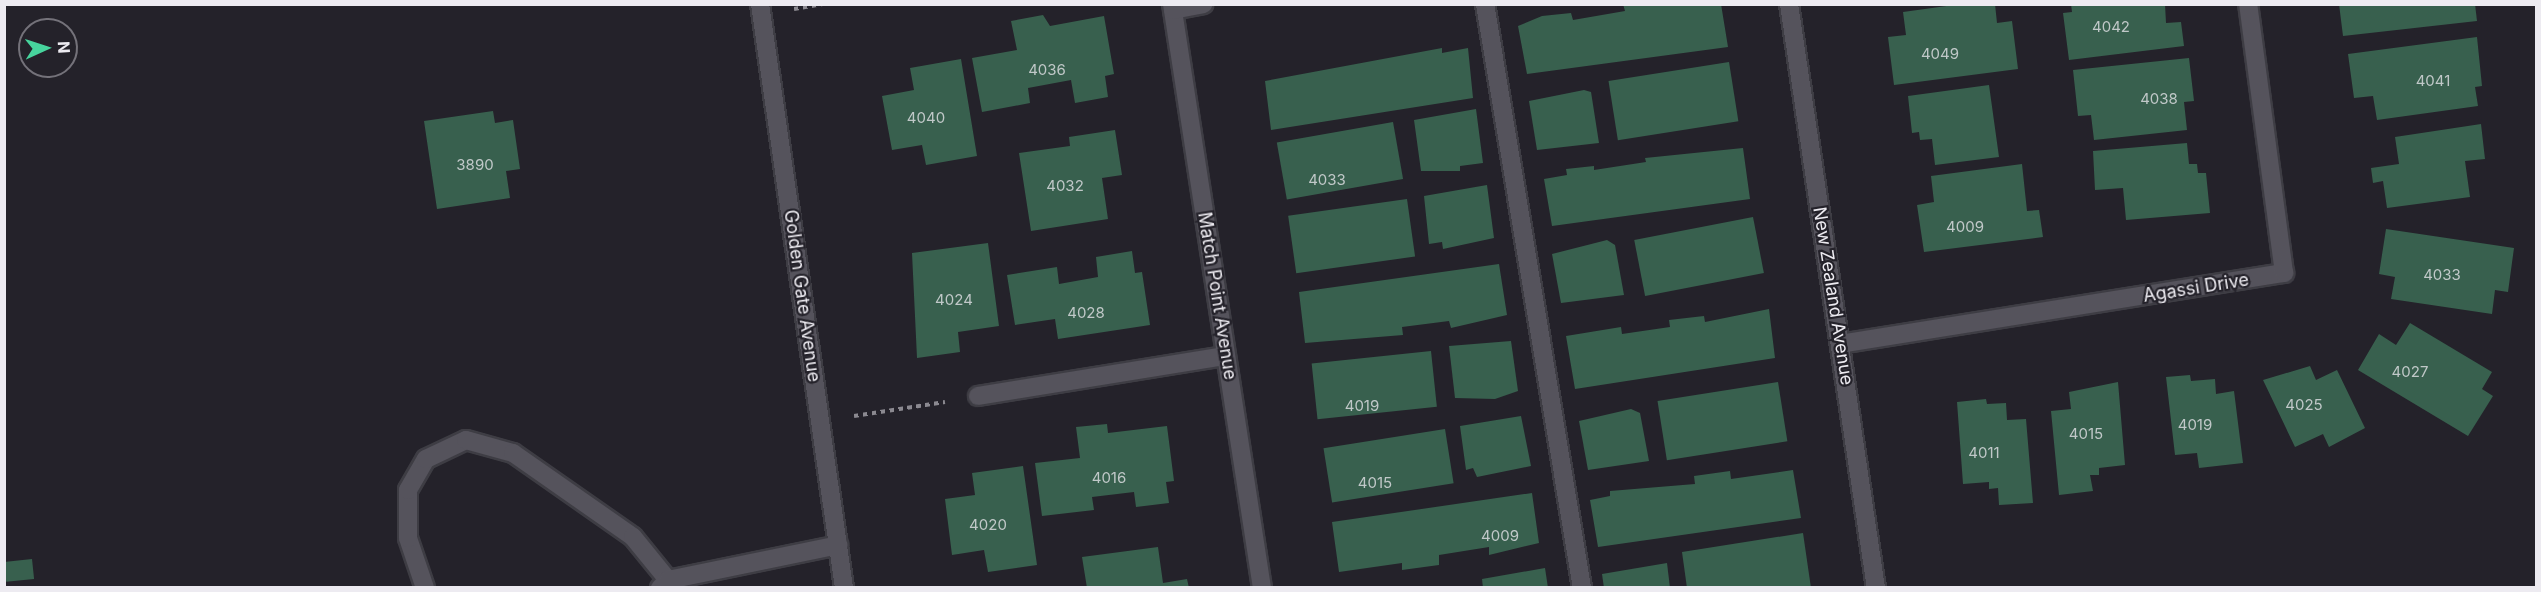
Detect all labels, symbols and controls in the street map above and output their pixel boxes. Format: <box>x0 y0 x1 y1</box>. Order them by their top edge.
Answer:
north arrow <box>18 18 78 78</box>
house number: 4042 <box>2092 18 2130 36</box>
text: N <box>54 41 74 54</box>
house number: 4049 <box>1921 45 1959 63</box>
house number: 4036 <box>1028 61 1066 79</box>
house number: 4041 <box>2416 72 2450 90</box>
house number: 4038 <box>2140 90 2178 108</box>
house number: 4040 <box>907 109 945 127</box>
house number: 3890 <box>456 156 494 174</box>
house number: 4033 <box>1308 171 1346 189</box>
house number: 4032 <box>1046 177 1084 195</box>
street label: New Zealand Avenue <box>1808 205 1858 387</box>
street label: Golden Gate Avenue <box>779 208 825 384</box>
street label: Match Point Avenue <box>1193 211 1241 381</box>
house number: 4009 <box>1946 218 1984 236</box>
house number: 4033 <box>2423 266 2461 284</box>
street label: Agassi Drive <box>2142 269 2250 307</box>
house number: 4024 <box>935 291 973 309</box>
house number: 4028 <box>1067 304 1105 322</box>
house number: 4027 <box>2392 363 2428 381</box>
house number: 4025 <box>2285 396 2323 414</box>
house number: 4019 <box>1345 397 1379 415</box>
house number: 4019 <box>2178 416 2212 434</box>
house number: 4015 <box>2069 425 2103 443</box>
house number: 4011 <box>1968 444 2000 462</box>
house number: 4016 <box>1092 469 1126 487</box>
house number: 4015 <box>1358 474 1392 492</box>
house number: 4020 <box>969 516 1007 534</box>
house number: 4009 <box>1481 527 1519 545</box>

